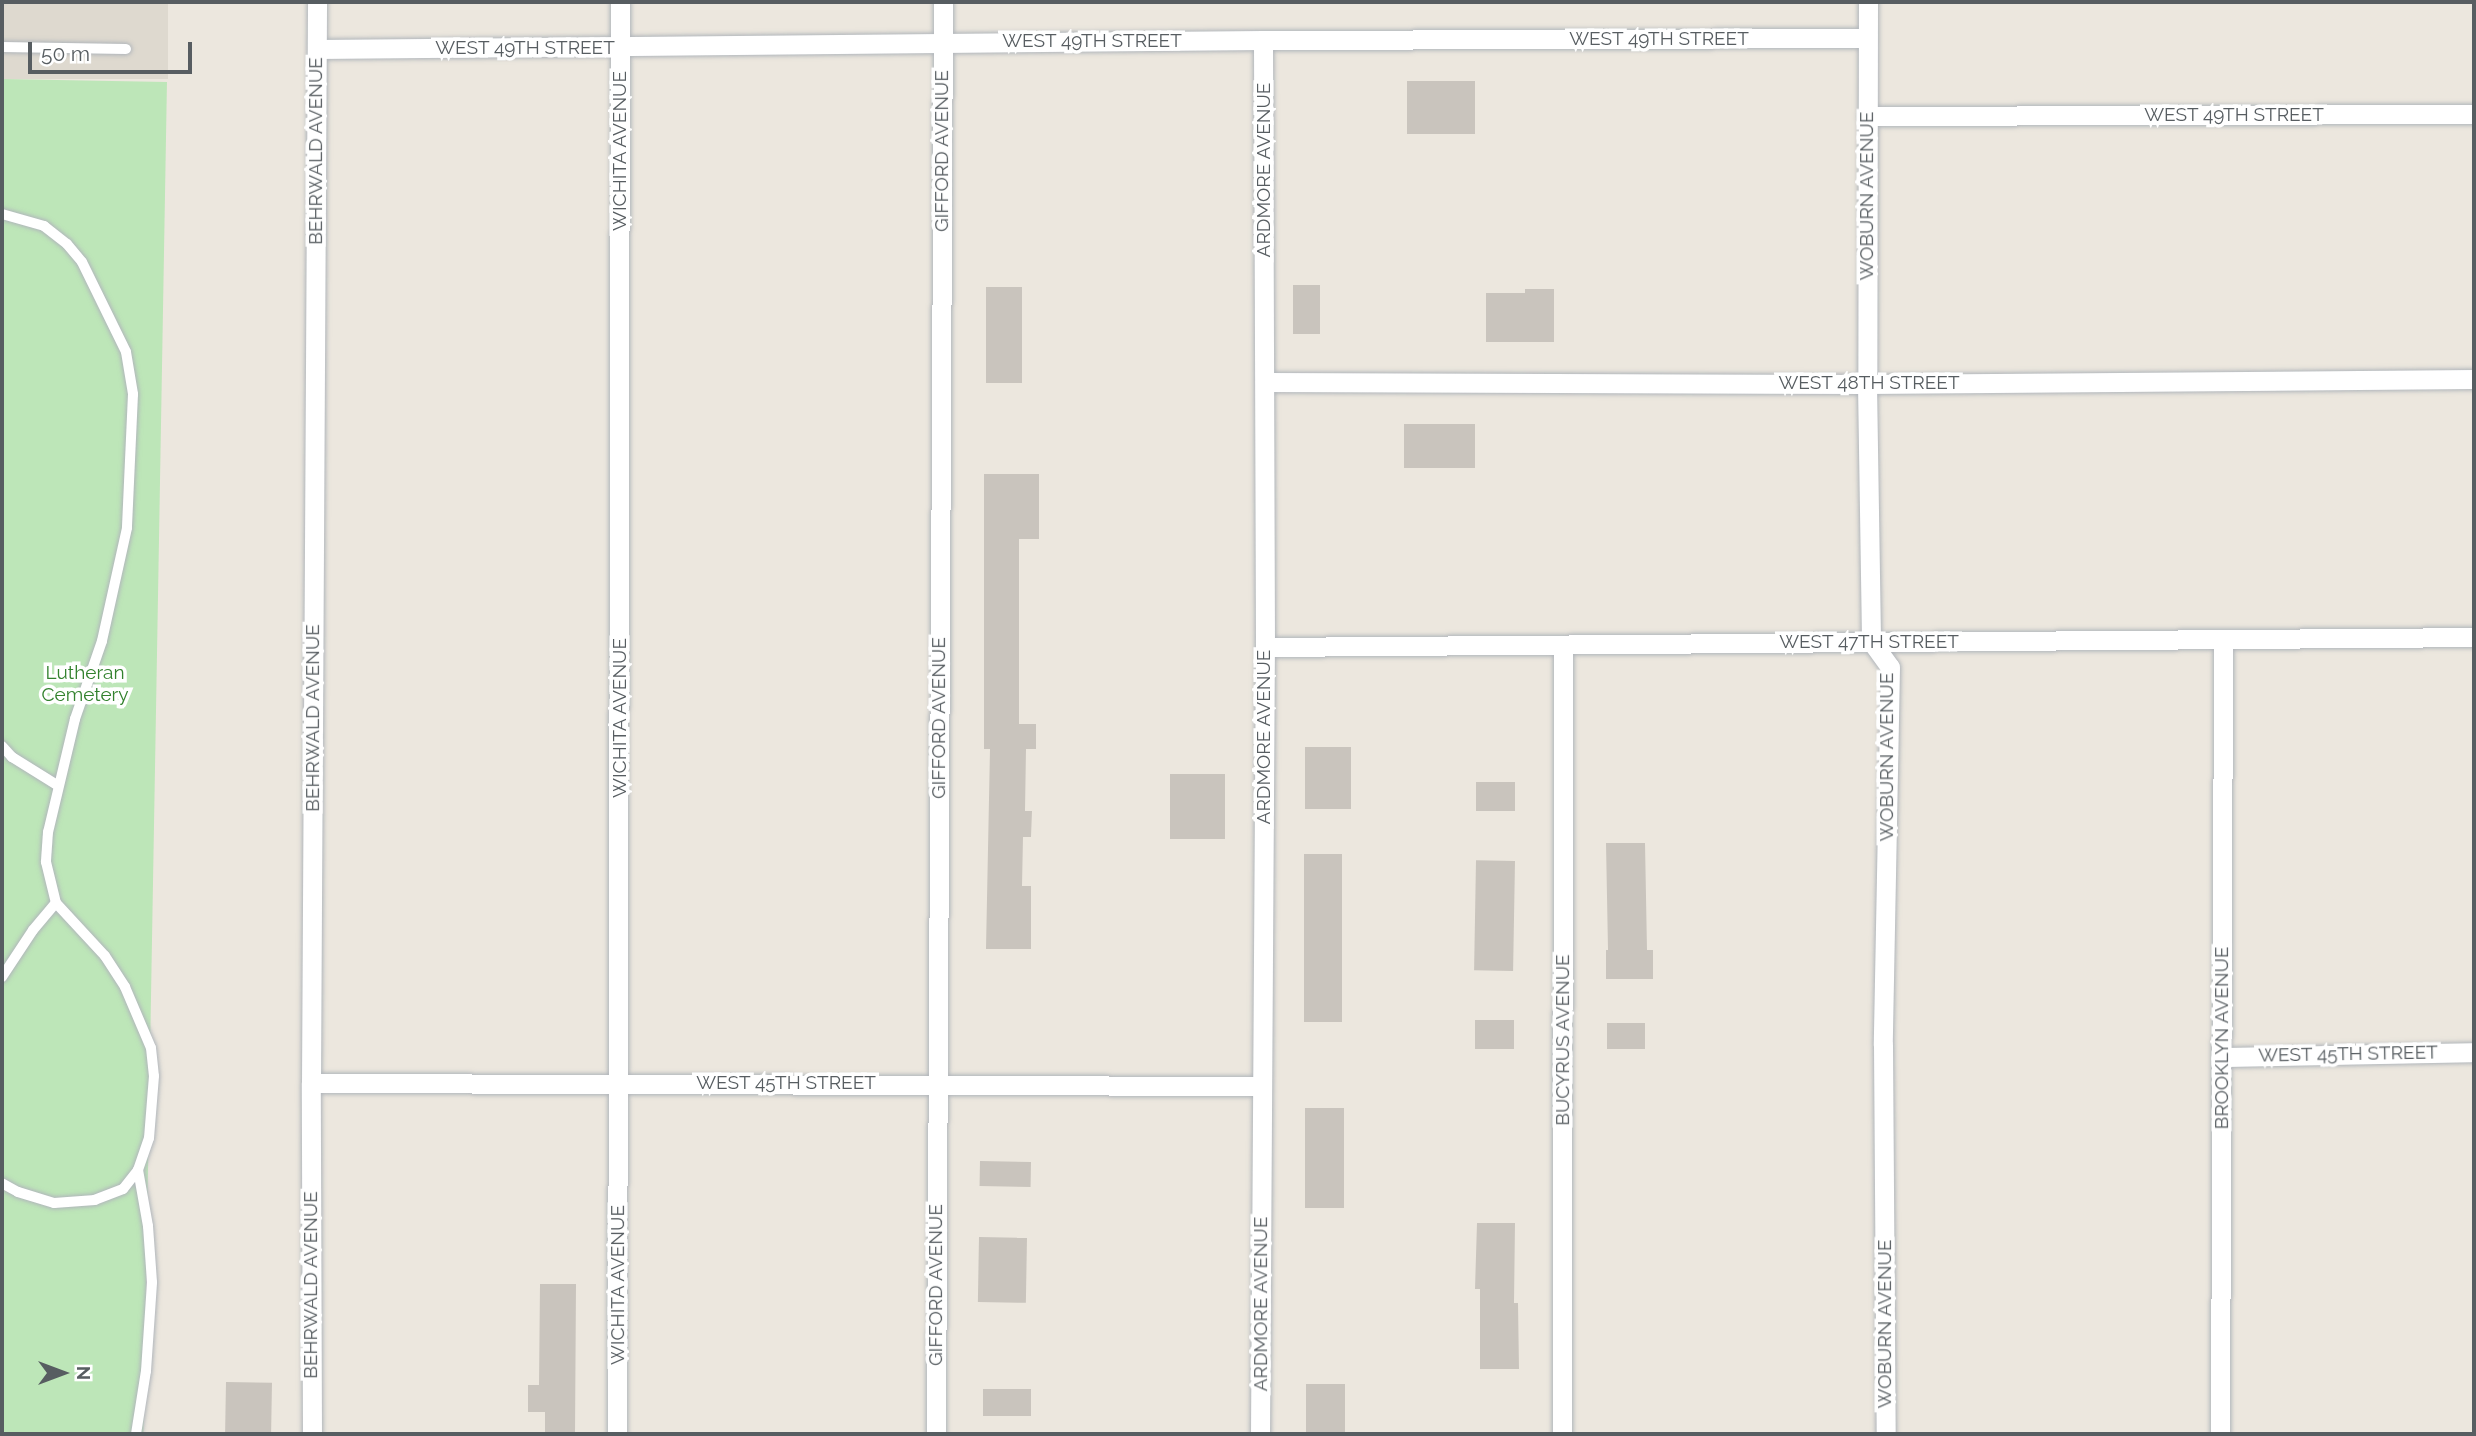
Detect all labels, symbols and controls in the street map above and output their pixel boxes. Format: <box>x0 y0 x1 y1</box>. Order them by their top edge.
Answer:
scale bar <box>32 28 196 72</box>
street label: WEST 49TH STREET <box>1569 28 1749 50</box>
street label: WEST 49TH STREET <box>1002 30 1182 52</box>
street label: WEST 49TH STREET <box>435 37 615 59</box>
text: 50 m <box>41 41 90 66</box>
street label: BEHRWALD AVENUE <box>305 57 327 245</box>
street label: WICHITA AVENUE <box>609 70 631 232</box>
street label: GIFFORD AVENUE <box>931 70 953 232</box>
street label: ARDMORE AVENUE <box>1253 82 1275 258</box>
street label: WEST 49TH STREET <box>2144 104 2324 126</box>
street label: WOBURN AVENUE <box>1856 111 1878 281</box>
street label: WEST 48TH STREET <box>1778 372 1960 394</box>
street label: BEHRWALD AVENUE <box>302 624 324 812</box>
street label: WEST 47TH STREET <box>1779 631 1959 653</box>
street label: WICHITA AVENUE <box>609 637 631 799</box>
street label: GIFFORD AVENUE <box>928 637 950 799</box>
street label: ARDMORE AVENUE <box>1253 649 1275 825</box>
park label: Lutheran Cemetery <box>41 662 129 706</box>
street label: WOBURN AVENUE <box>1876 672 1898 842</box>
street label: BROOKLYN AVENUE <box>2211 946 2233 1130</box>
street label: BUCYRUS AVENUE <box>1552 954 1574 1126</box>
street label: WEST 45TH STREET <box>2258 1041 2438 1067</box>
street label: WEST 45TH STREET <box>696 1072 876 1094</box>
street label: BEHRWALD AVENUE <box>300 1191 322 1379</box>
street label: WICHITA AVENUE <box>607 1204 629 1366</box>
street label: GIFFORD AVENUE <box>925 1204 947 1366</box>
street label: ARDMORE AVENUE <box>1250 1216 1272 1392</box>
street label: WOBURN AVENUE <box>1874 1239 1896 1409</box>
north arrow <box>28 1338 98 1408</box>
text: N <box>73 1366 95 1380</box>

